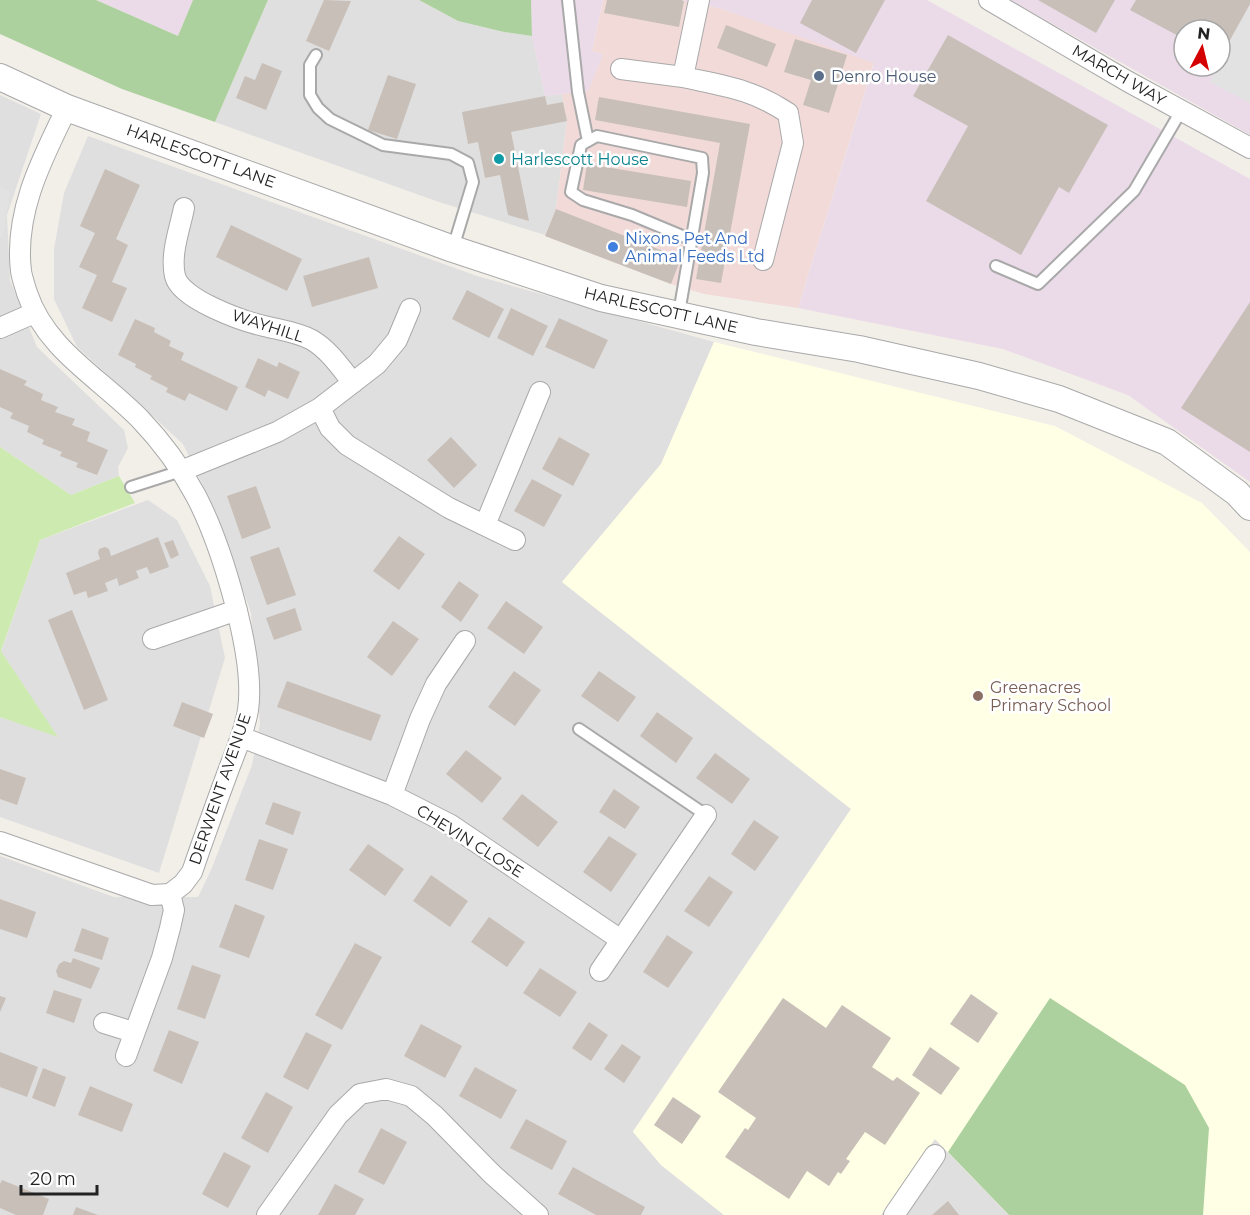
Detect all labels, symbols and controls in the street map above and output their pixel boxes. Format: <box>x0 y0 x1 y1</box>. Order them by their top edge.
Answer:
north arrow <box>1172 18 1232 78</box>
text: N <box>1196 23 1211 44</box>
street label: MARCH WAY <box>1069 41 1170 110</box>
place label: Denro House <box>831 67 936 86</box>
marker: Denro House <box>812 69 826 83</box>
street label: HARLESCOTT LANE <box>124 120 278 192</box>
place label: Harlescott House <box>511 150 649 169</box>
marker: Harlescott House <box>492 152 506 166</box>
place label: Nixons Pet And Animal Feeds Ltd <box>625 229 765 266</box>
marker: Nixons Pet And Animal Feeds Ltd <box>606 240 620 254</box>
street label: HARLESCOTT LANE <box>582 283 740 337</box>
street label: WAYHILL <box>230 305 307 347</box>
place label: Greenacres Primary School <box>990 678 1111 715</box>
marker: Greenacres Primary School <box>971 689 985 703</box>
street label: DERWENT AVENUE <box>185 711 255 867</box>
street label: CHEVIN CLOSE <box>413 801 527 881</box>
scale bar <box>21 1158 98 1196</box>
text: 20 m <box>30 1168 76 1190</box>

